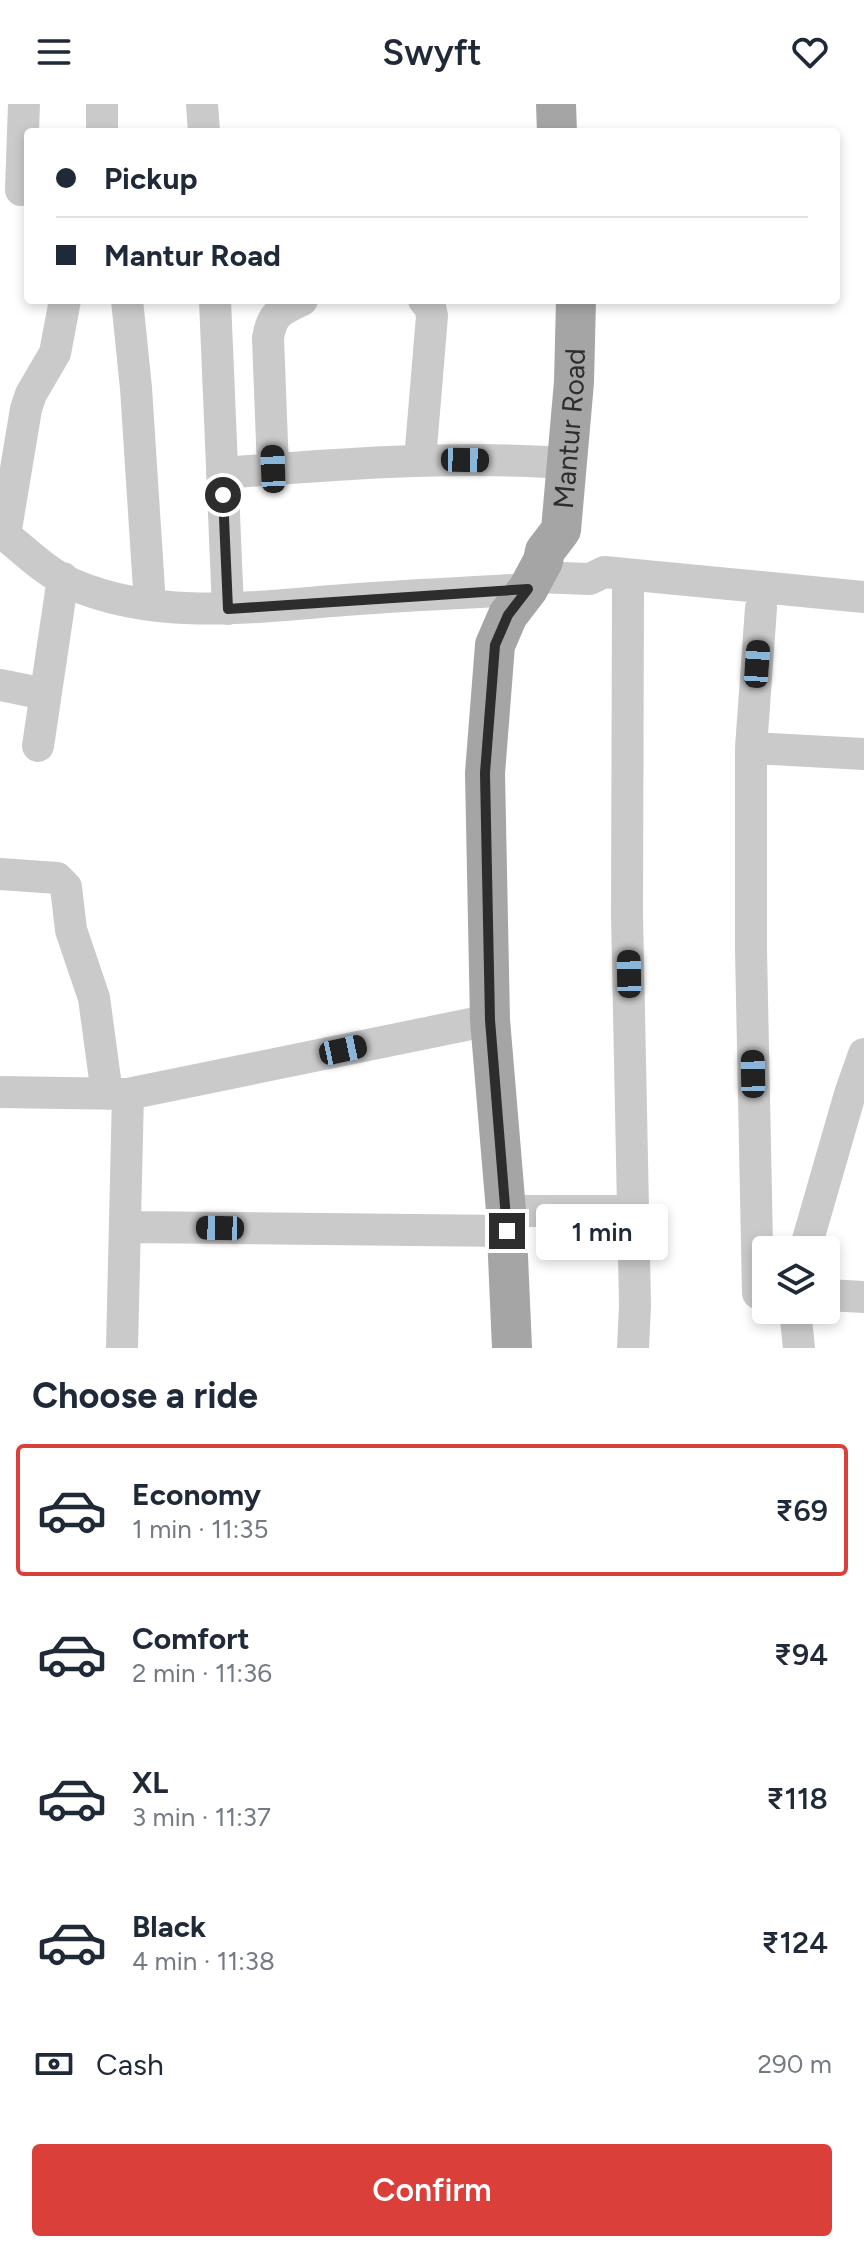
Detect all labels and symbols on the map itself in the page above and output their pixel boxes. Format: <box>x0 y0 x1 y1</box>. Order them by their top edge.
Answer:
street label: Mantur Road <box>546 348 592 510</box>
car <box>260 445 286 493</box>
car <box>441 448 489 472</box>
route start <box>205 477 241 513</box>
car <box>743 639 771 689</box>
car <box>617 950 641 998</box>
car <box>317 1033 369 1067</box>
car <box>741 1050 765 1098</box>
callout: 1 min <box>535 1203 667 1259</box>
route end <box>489 1213 525 1249</box>
car <box>196 1216 244 1240</box>

